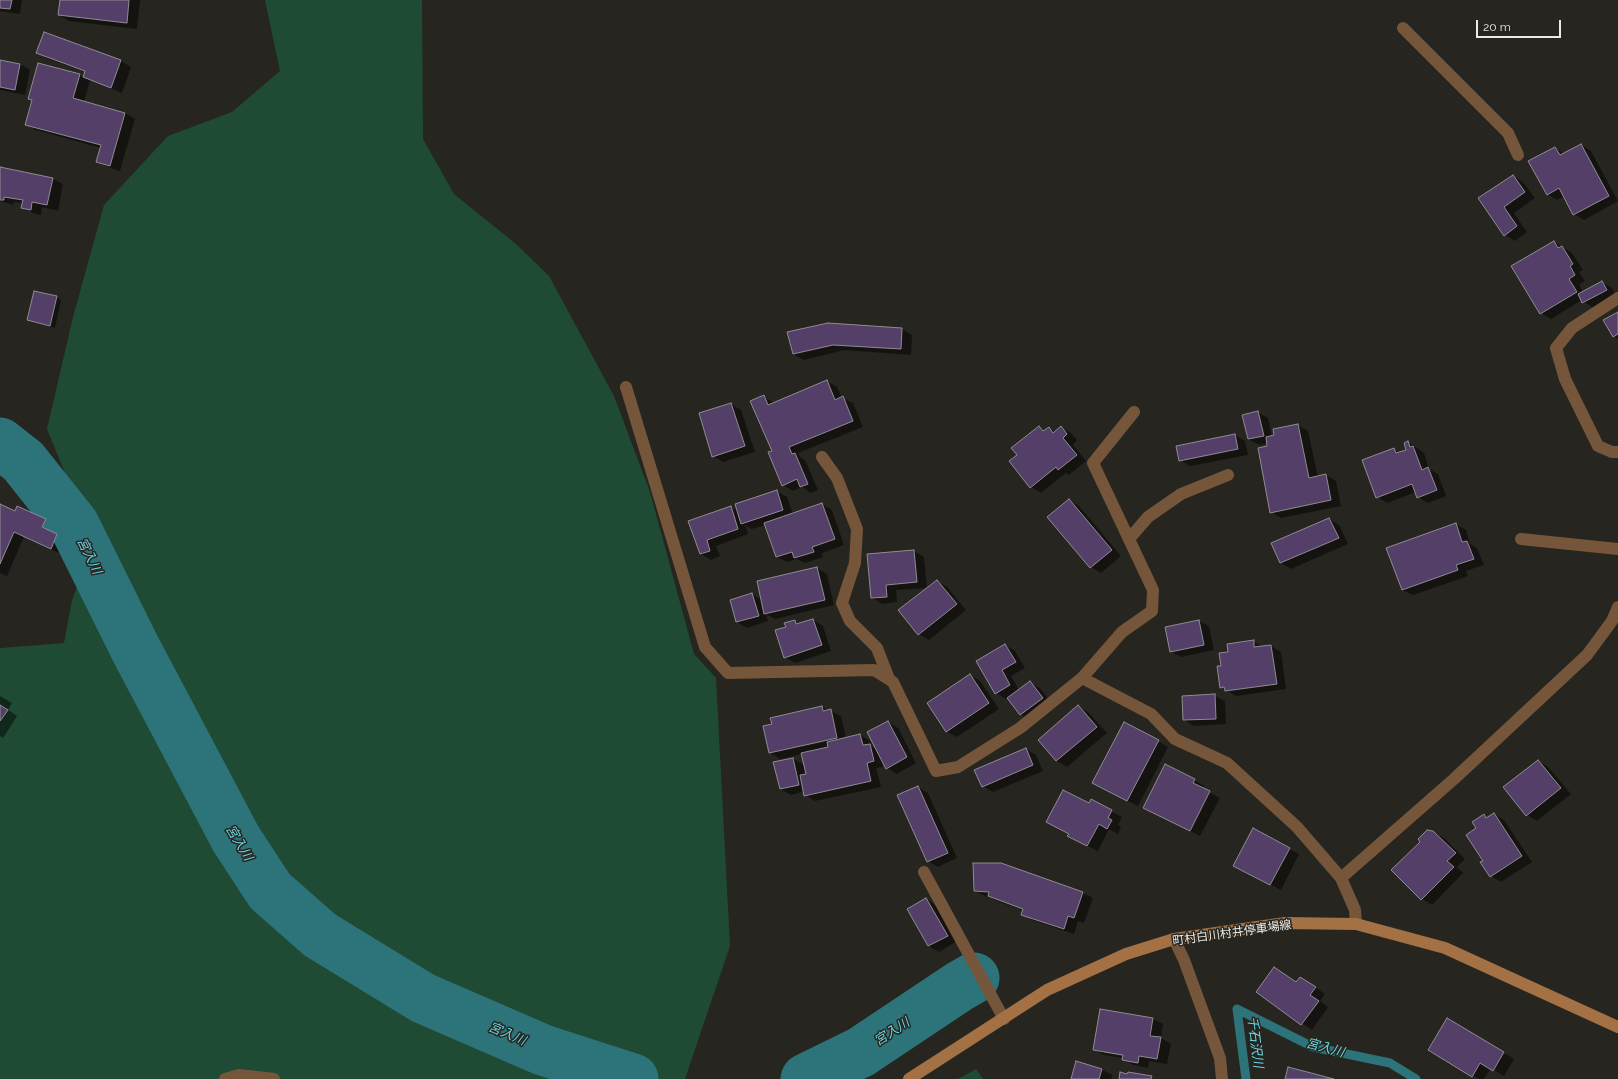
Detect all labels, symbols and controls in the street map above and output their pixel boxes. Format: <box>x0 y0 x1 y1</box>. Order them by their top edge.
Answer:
scale bar <box>1478 12 1563 38</box>
text: 20 m <box>1483 20 1511 34</box>
water label: 宮入川 <box>73 535 105 577</box>
water label: 宮入川 <box>222 822 256 864</box>
street label: 町村白川村井停車場線 <box>1172 918 1292 948</box>
water label: 宮入川 <box>871 1015 913 1049</box>
water label: 千石沢川 <box>1244 1015 1266 1069</box>
water label: 宮入川 <box>486 1019 528 1049</box>
water label: 宮入川 <box>1304 1035 1346 1061</box>

